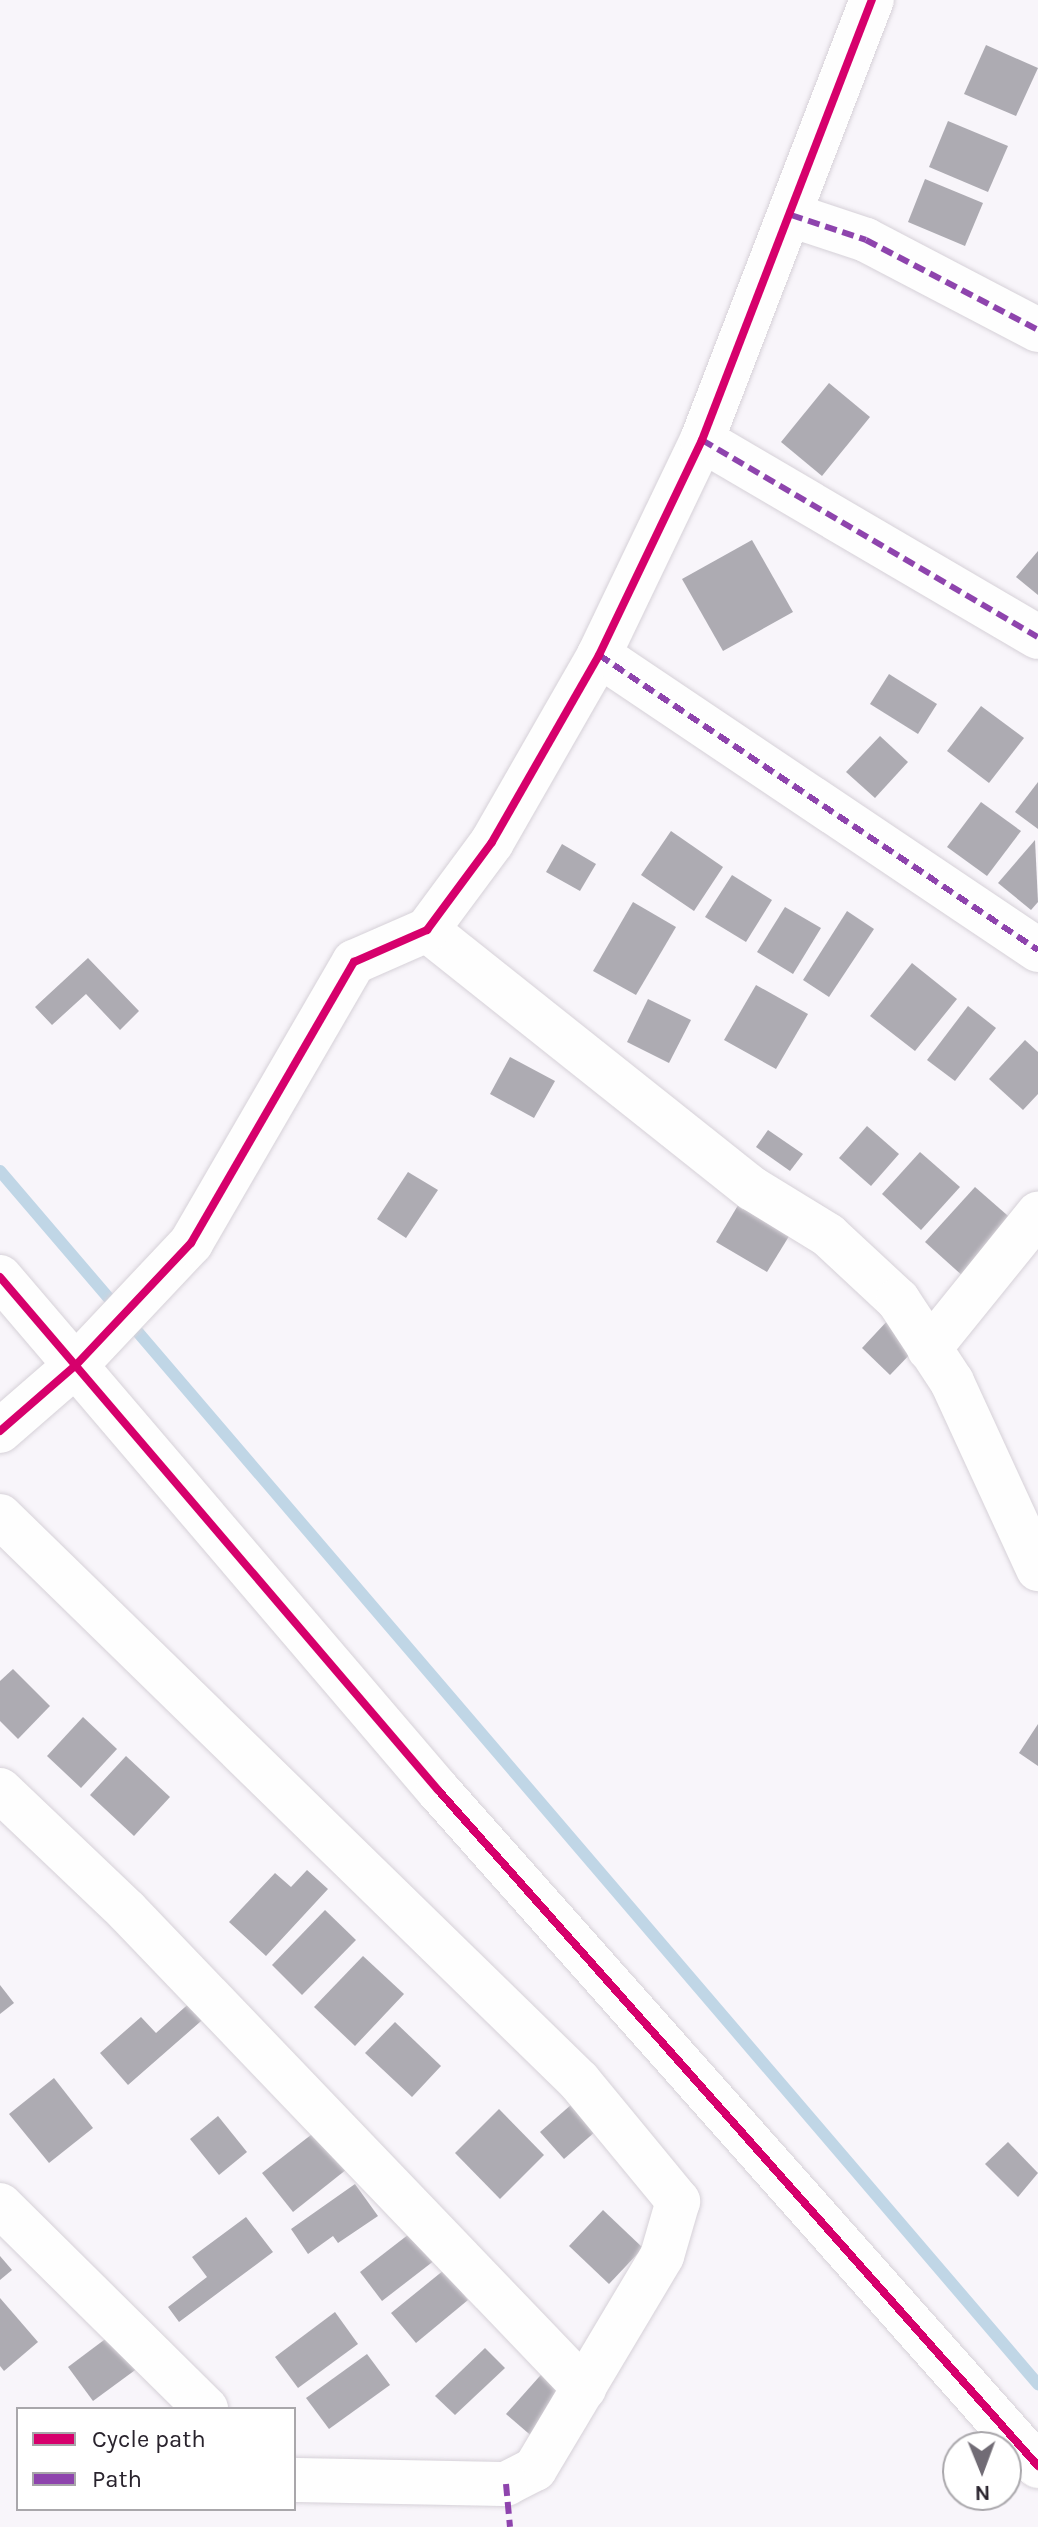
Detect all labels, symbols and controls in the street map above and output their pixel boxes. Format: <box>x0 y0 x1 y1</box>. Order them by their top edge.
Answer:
legend <box>16 2407 296 2511</box>
text: Cycle path <box>92 2425 206 2453</box>
north arrow <box>942 2431 1022 2511</box>
text: Path <box>92 2465 142 2493</box>
text: N <box>974 2480 991 2506</box>

